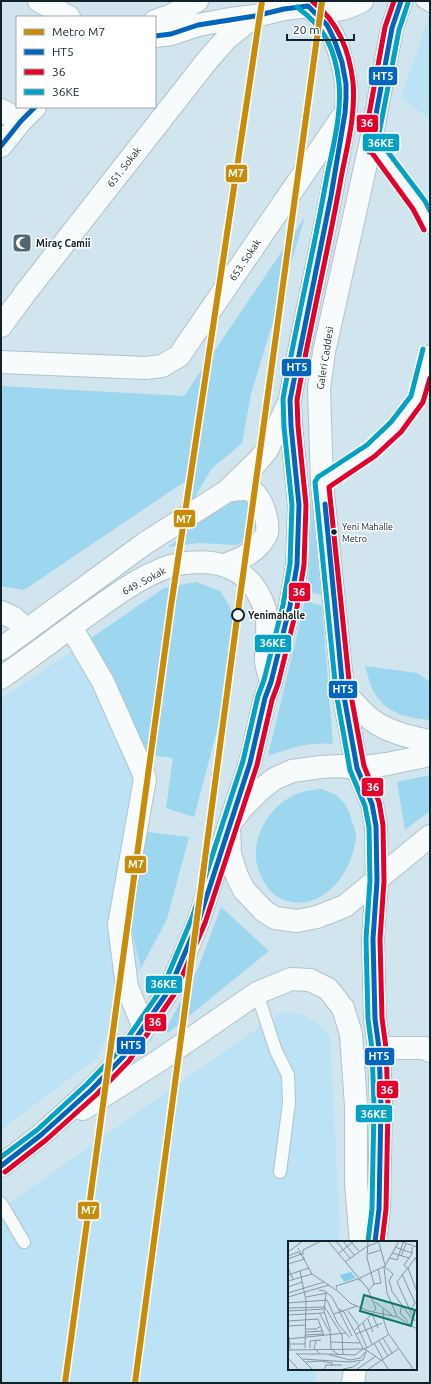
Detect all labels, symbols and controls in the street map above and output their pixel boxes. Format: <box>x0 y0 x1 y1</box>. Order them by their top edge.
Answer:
legend <box>16 16 156 108</box>
scale bar <box>287 16 354 42</box>
text: 20 m <box>293 23 320 36</box>
text: Metro M7 <box>52 25 105 38</box>
text: HT5 <box>52 45 74 58</box>
text: 36 <box>52 65 66 78</box>
line badge: HT5 <box>368 66 398 86</box>
text: HT5 <box>373 70 393 82</box>
text: 36KE <box>52 85 80 98</box>
line badge: 36 <box>356 114 379 133</box>
text: 36 <box>361 117 373 129</box>
line badge: 36KE <box>362 133 400 152</box>
text: 36KE <box>368 137 395 149</box>
street label: 651. Sokak <box>105 145 143 189</box>
line badge: M7 <box>225 164 248 183</box>
text: M7 <box>228 167 244 179</box>
mosque icon: Miraç Camii <box>11 232 33 254</box>
street label: 653. Sokak <box>227 237 263 283</box>
place label: Miraç Camii <box>36 238 91 249</box>
street label: Galeri Caddesi <box>315 326 335 390</box>
line badge: HT5 <box>281 358 312 377</box>
text: HT5 <box>287 361 307 373</box>
line badge: M7 <box>173 509 196 528</box>
text: M7 <box>176 513 192 525</box>
place label: Yeni Mahalle Metro <box>342 522 393 544</box>
marker: Yeni Mahalle Metro <box>329 527 339 537</box>
street label: 649. Sokak <box>120 565 168 597</box>
line badge: 36 <box>288 582 311 602</box>
text: 36 <box>293 586 305 598</box>
marker: Yenimahalle <box>231 608 245 622</box>
place label: Yenimahalle <box>248 610 305 621</box>
line badge: 36KE <box>254 634 292 653</box>
text: 36KE <box>260 637 287 649</box>
line badge: HT5 <box>328 680 358 699</box>
text: HT5 <box>333 683 353 695</box>
line badge: 36 <box>361 777 384 797</box>
text: 36 <box>367 781 379 793</box>
line badge: M7 <box>124 855 147 874</box>
text: M7 <box>128 858 144 870</box>
line badge: 36KE <box>145 975 183 994</box>
text: 36KE <box>151 978 178 990</box>
line badge: 36 <box>144 1013 167 1032</box>
text: 36 <box>149 1016 161 1028</box>
line badge: HT5 <box>116 1036 146 1055</box>
text: HT5 <box>121 1039 141 1051</box>
line badge: HT5 <box>364 1047 395 1066</box>
text: HT5 <box>369 1050 389 1062</box>
line badge: 36 <box>376 1080 399 1099</box>
text: 36 <box>381 1084 393 1096</box>
line badge: 36KE <box>355 1104 393 1123</box>
text: 36KE <box>361 1108 388 1120</box>
line badge: M7 <box>77 1201 100 1220</box>
text: M7 <box>81 1204 97 1216</box>
inset map <box>288 1241 417 1370</box>

